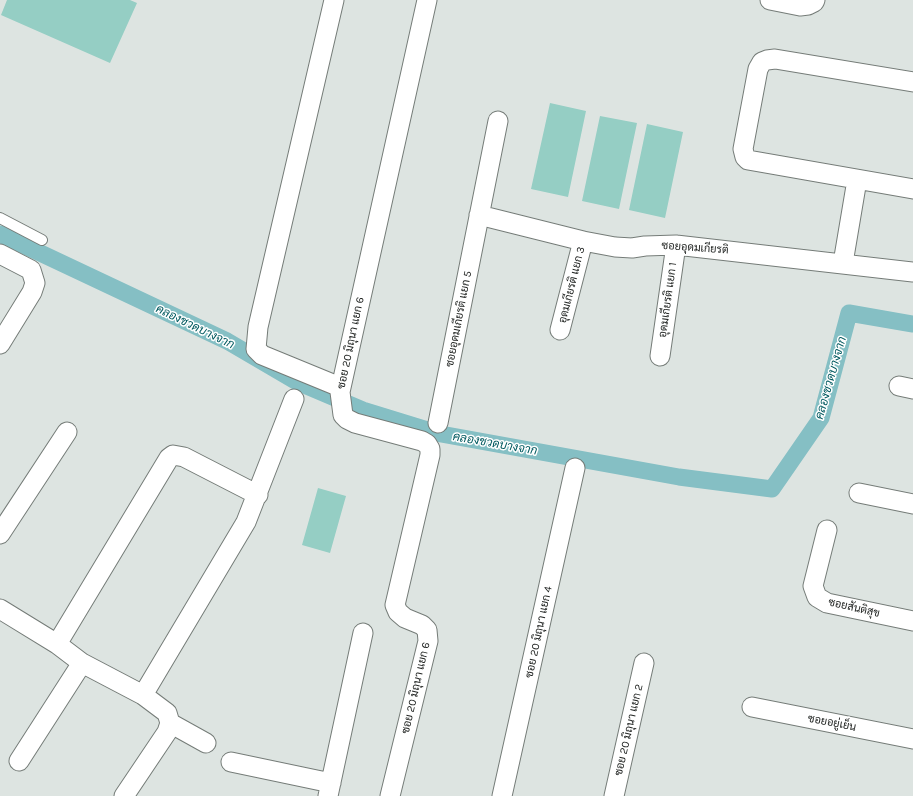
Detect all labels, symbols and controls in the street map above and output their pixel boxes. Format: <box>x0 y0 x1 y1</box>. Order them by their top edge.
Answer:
street label: ซอยอุดมเกียรติ <box>661 239 729 257</box>
street label: อุดมเกียรติ แยก 3 <box>556 245 588 325</box>
street label: อุดมเกียรติ แยก 1 <box>656 262 680 338</box>
street label: ซอยอุดมเกียรติ แยก 5 <box>443 270 475 368</box>
street label: ซอย 20 มิถุนา แยก 6 <box>335 296 367 390</box>
water label: คลองชวดบางจาก <box>153 302 237 352</box>
water label: คลองชวดบางจาก <box>812 335 850 421</box>
water label: คลองชวดบางจาก <box>452 429 538 459</box>
street label: ซอย 20 มิถุนา แยก 4 <box>523 585 555 679</box>
street label: ซอยสันติสุข <box>827 596 881 620</box>
street label: ซอย 20 มิถุนา แยก 6 <box>399 641 433 735</box>
street label: ซอย 20 มิถุนา แยก 2 <box>612 683 646 777</box>
street label: ซอยอยู่เย็น <box>807 712 857 734</box>

